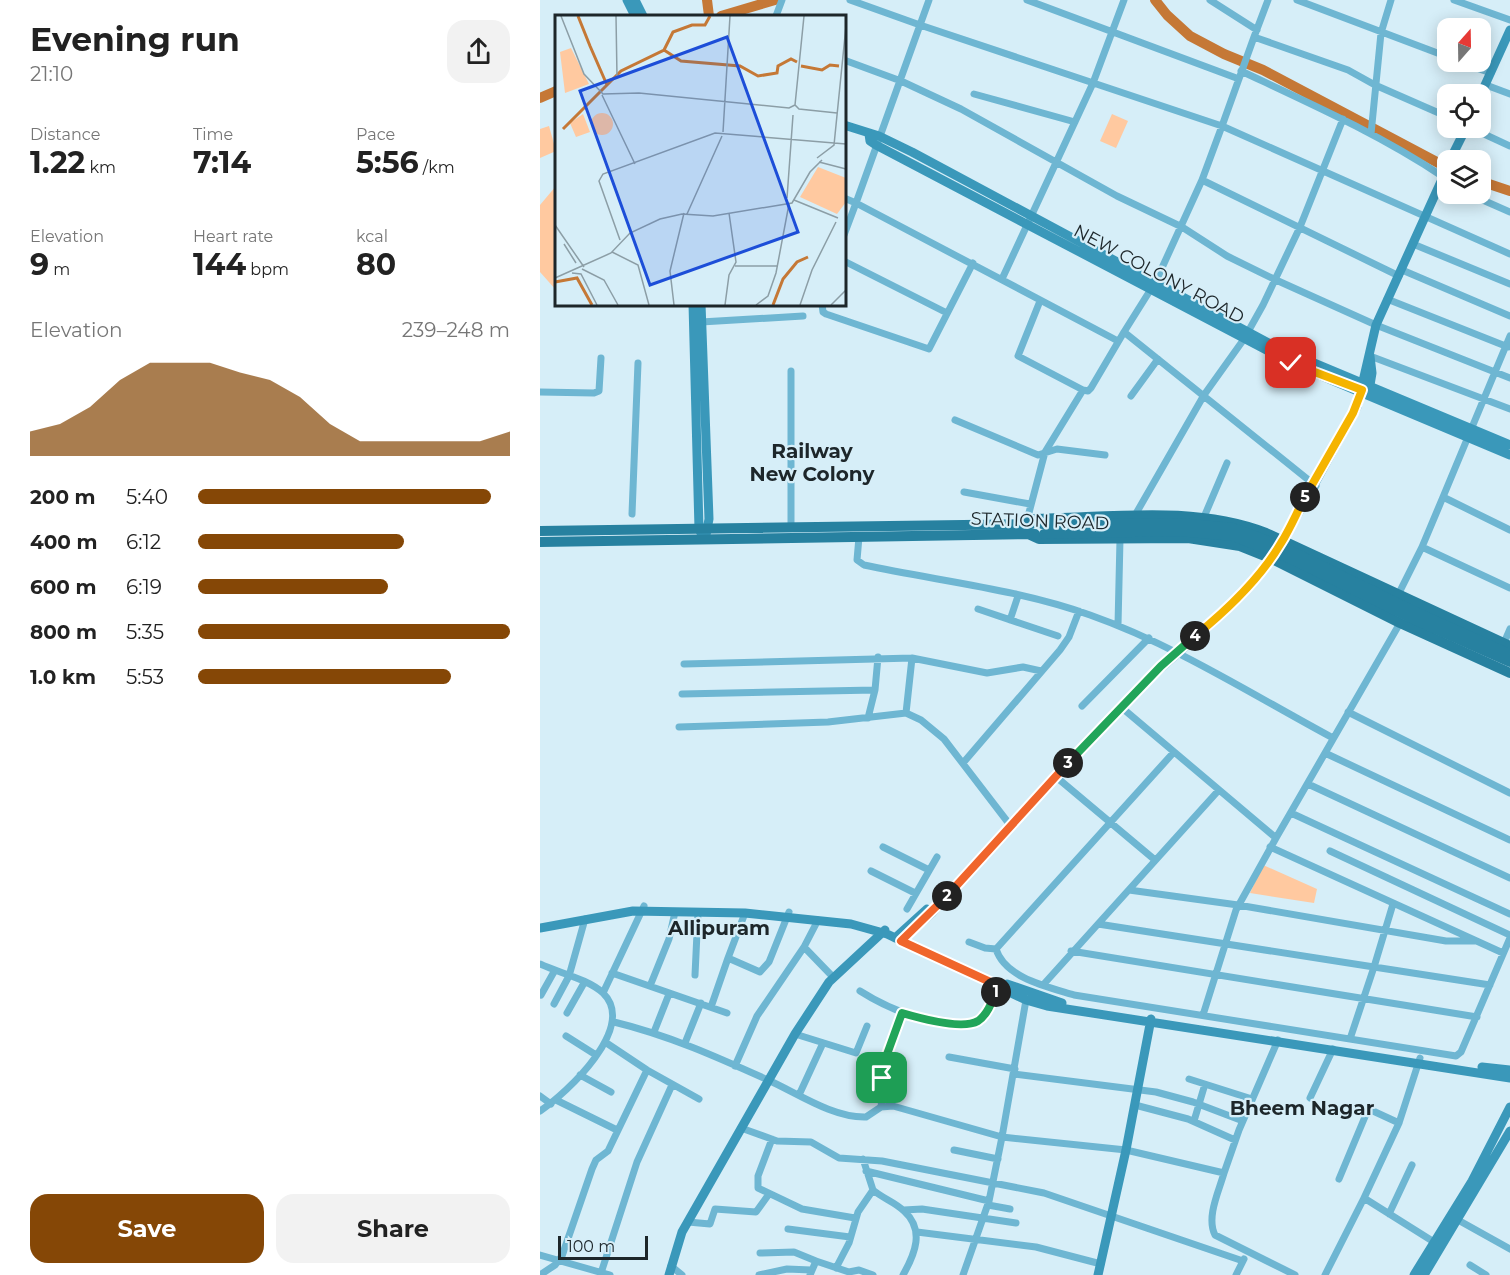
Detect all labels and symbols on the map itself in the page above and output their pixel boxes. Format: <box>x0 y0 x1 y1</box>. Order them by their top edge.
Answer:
inset map <box>555 15 846 306</box>
north arrow <box>1437 18 1491 72</box>
street label: NEW COLONY ROAD <box>1070 220 1248 328</box>
pin <box>1265 337 1316 388</box>
district label: Railway New Colony <box>750 439 875 486</box>
pin: 5 <box>1290 482 1320 512</box>
street label: STATION ROAD <box>970 508 1110 534</box>
pin: 4 <box>1180 621 1210 651</box>
pin: 3 <box>1053 748 1083 778</box>
pin: 2 <box>932 881 962 911</box>
district label: Allipuram <box>667 916 770 940</box>
pin: 1 <box>981 977 1011 1007</box>
pin <box>856 1052 907 1103</box>
district label: Bheem Nagar <box>1230 1096 1375 1120</box>
scale bar <box>558 1233 648 1260</box>

